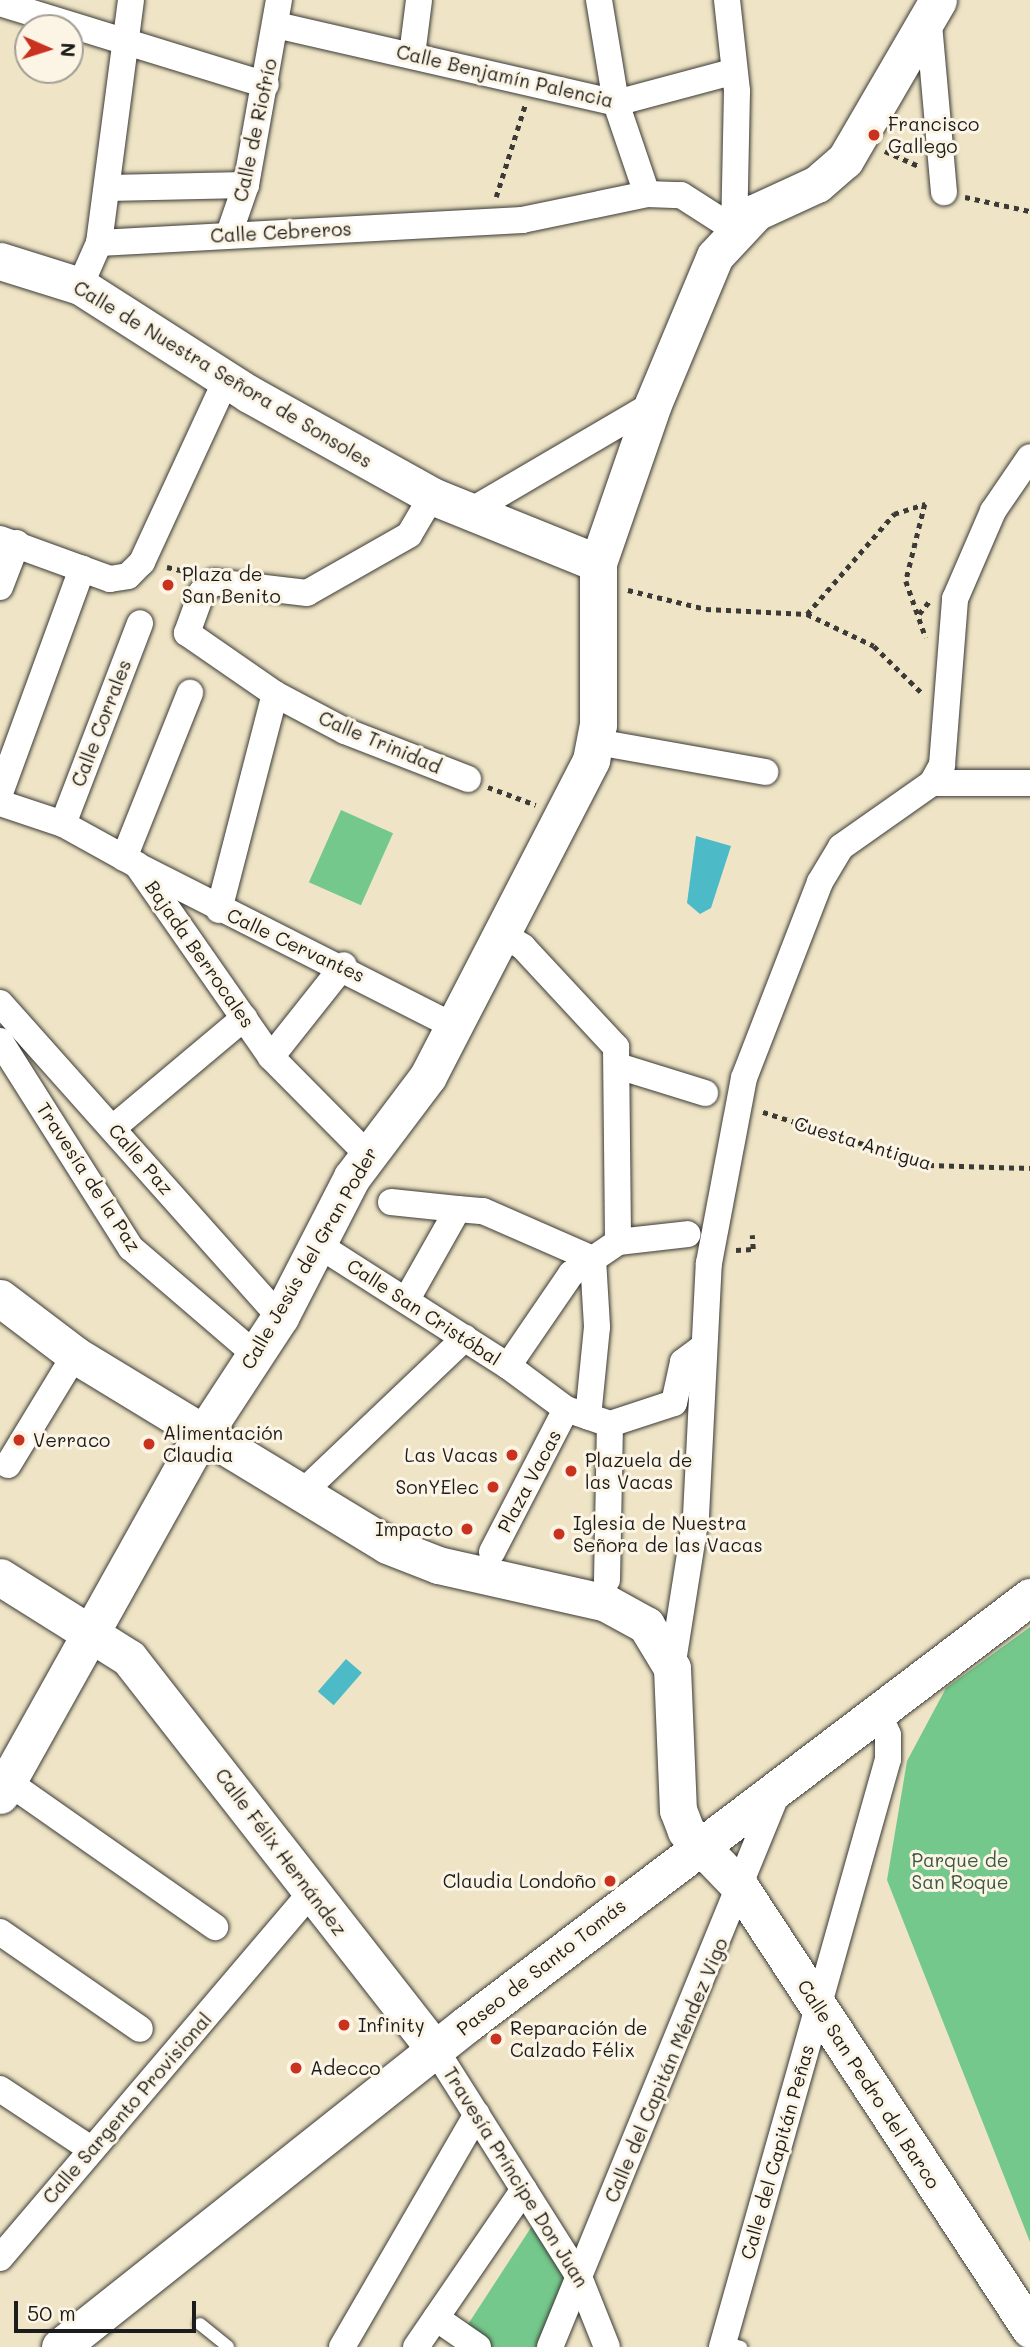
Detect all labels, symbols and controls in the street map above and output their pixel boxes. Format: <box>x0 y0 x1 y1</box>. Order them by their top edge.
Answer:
north arrow <box>14 14 84 84</box>
street label: Calle Benjamín Palencia <box>394 40 616 112</box>
text: N <box>56 42 81 58</box>
street label: Calle de Riofrío <box>229 56 281 204</box>
place label: Francisco Gallego <box>888 113 979 157</box>
marker: Francisco Gallego <box>866 127 882 143</box>
street label: Calle Cebreros <box>210 217 352 247</box>
street label: Calle de Nuestra Señora de Sonsoles <box>70 276 376 472</box>
place label: Plaza de San Benito <box>182 563 281 607</box>
marker: Plaza de San Benito <box>160 577 176 593</box>
street label: Calle Corrales <box>66 656 136 790</box>
street label: Calle Trinidad <box>315 706 445 778</box>
street label: Bajada Berrocales <box>141 876 259 1032</box>
street label: Calle Cervantes <box>223 903 369 987</box>
street label: Travesía de la Paz <box>32 1098 146 1256</box>
street label: Cuesta Antigua <box>792 1111 934 1175</box>
street label: Calle Paz <box>104 1119 178 1199</box>
street label: Calle Jesús del Gran Poder <box>236 1143 382 1373</box>
street label: Calle San Cristóbal <box>343 1254 505 1370</box>
place label: Alimentación Claudia <box>163 1422 283 1466</box>
street label: Plaza Vacas <box>492 1426 566 1536</box>
place label: Verraco <box>33 1429 110 1451</box>
marker: Verraco <box>11 1432 27 1448</box>
marker: Alimentación Claudia <box>141 1436 157 1452</box>
place label: Las Vacas <box>405 1444 498 1466</box>
marker: Las Vacas <box>504 1447 520 1463</box>
place label: Plazuela de las Vacas <box>585 1449 692 1493</box>
marker: Plazuela de las Vacas <box>563 1463 579 1479</box>
place label: SonYElec <box>395 1476 479 1498</box>
marker: SonYElec <box>485 1479 501 1495</box>
place label: Iglesia de Nuestra Señora de las Vacas <box>573 1512 763 1556</box>
place label: Impacto <box>375 1518 453 1540</box>
marker: Impacto <box>459 1521 475 1537</box>
marker: Iglesia de Nuestra Señora de las Vacas <box>551 1526 567 1542</box>
street label: Calle Félix Hernández <box>211 1764 351 1940</box>
park label: Parque de San Roque <box>911 1849 1009 1893</box>
place label: Claudia Londoño <box>443 1870 596 1892</box>
marker: Claudia Londoño <box>602 1873 618 1889</box>
street label: Paseo de Santo Tomás <box>452 1894 630 2040</box>
street label: Calle del Capitán Méndez Vigo <box>600 1934 732 2206</box>
street label: Calle San Pedro del Barco <box>793 1975 945 2193</box>
street label: Calle Sargento Provisional <box>38 2008 216 2208</box>
place label: Infinity <box>358 2014 425 2036</box>
marker: Infinity <box>336 2017 352 2033</box>
place label: Reparación de Calzado Félix <box>510 2017 648 2061</box>
marker: Reparación de Calzado Félix <box>488 2031 504 2047</box>
street label: Calle del Capitán Peñas <box>735 2042 819 2262</box>
place label: Adecco <box>310 2057 381 2079</box>
marker: Adecco <box>288 2060 304 2076</box>
street label: Travesía Príncipe Don Juan <box>439 2063 593 2291</box>
scale bar <box>18 2288 200 2332</box>
text: 50 m <box>27 2299 76 2326</box>

